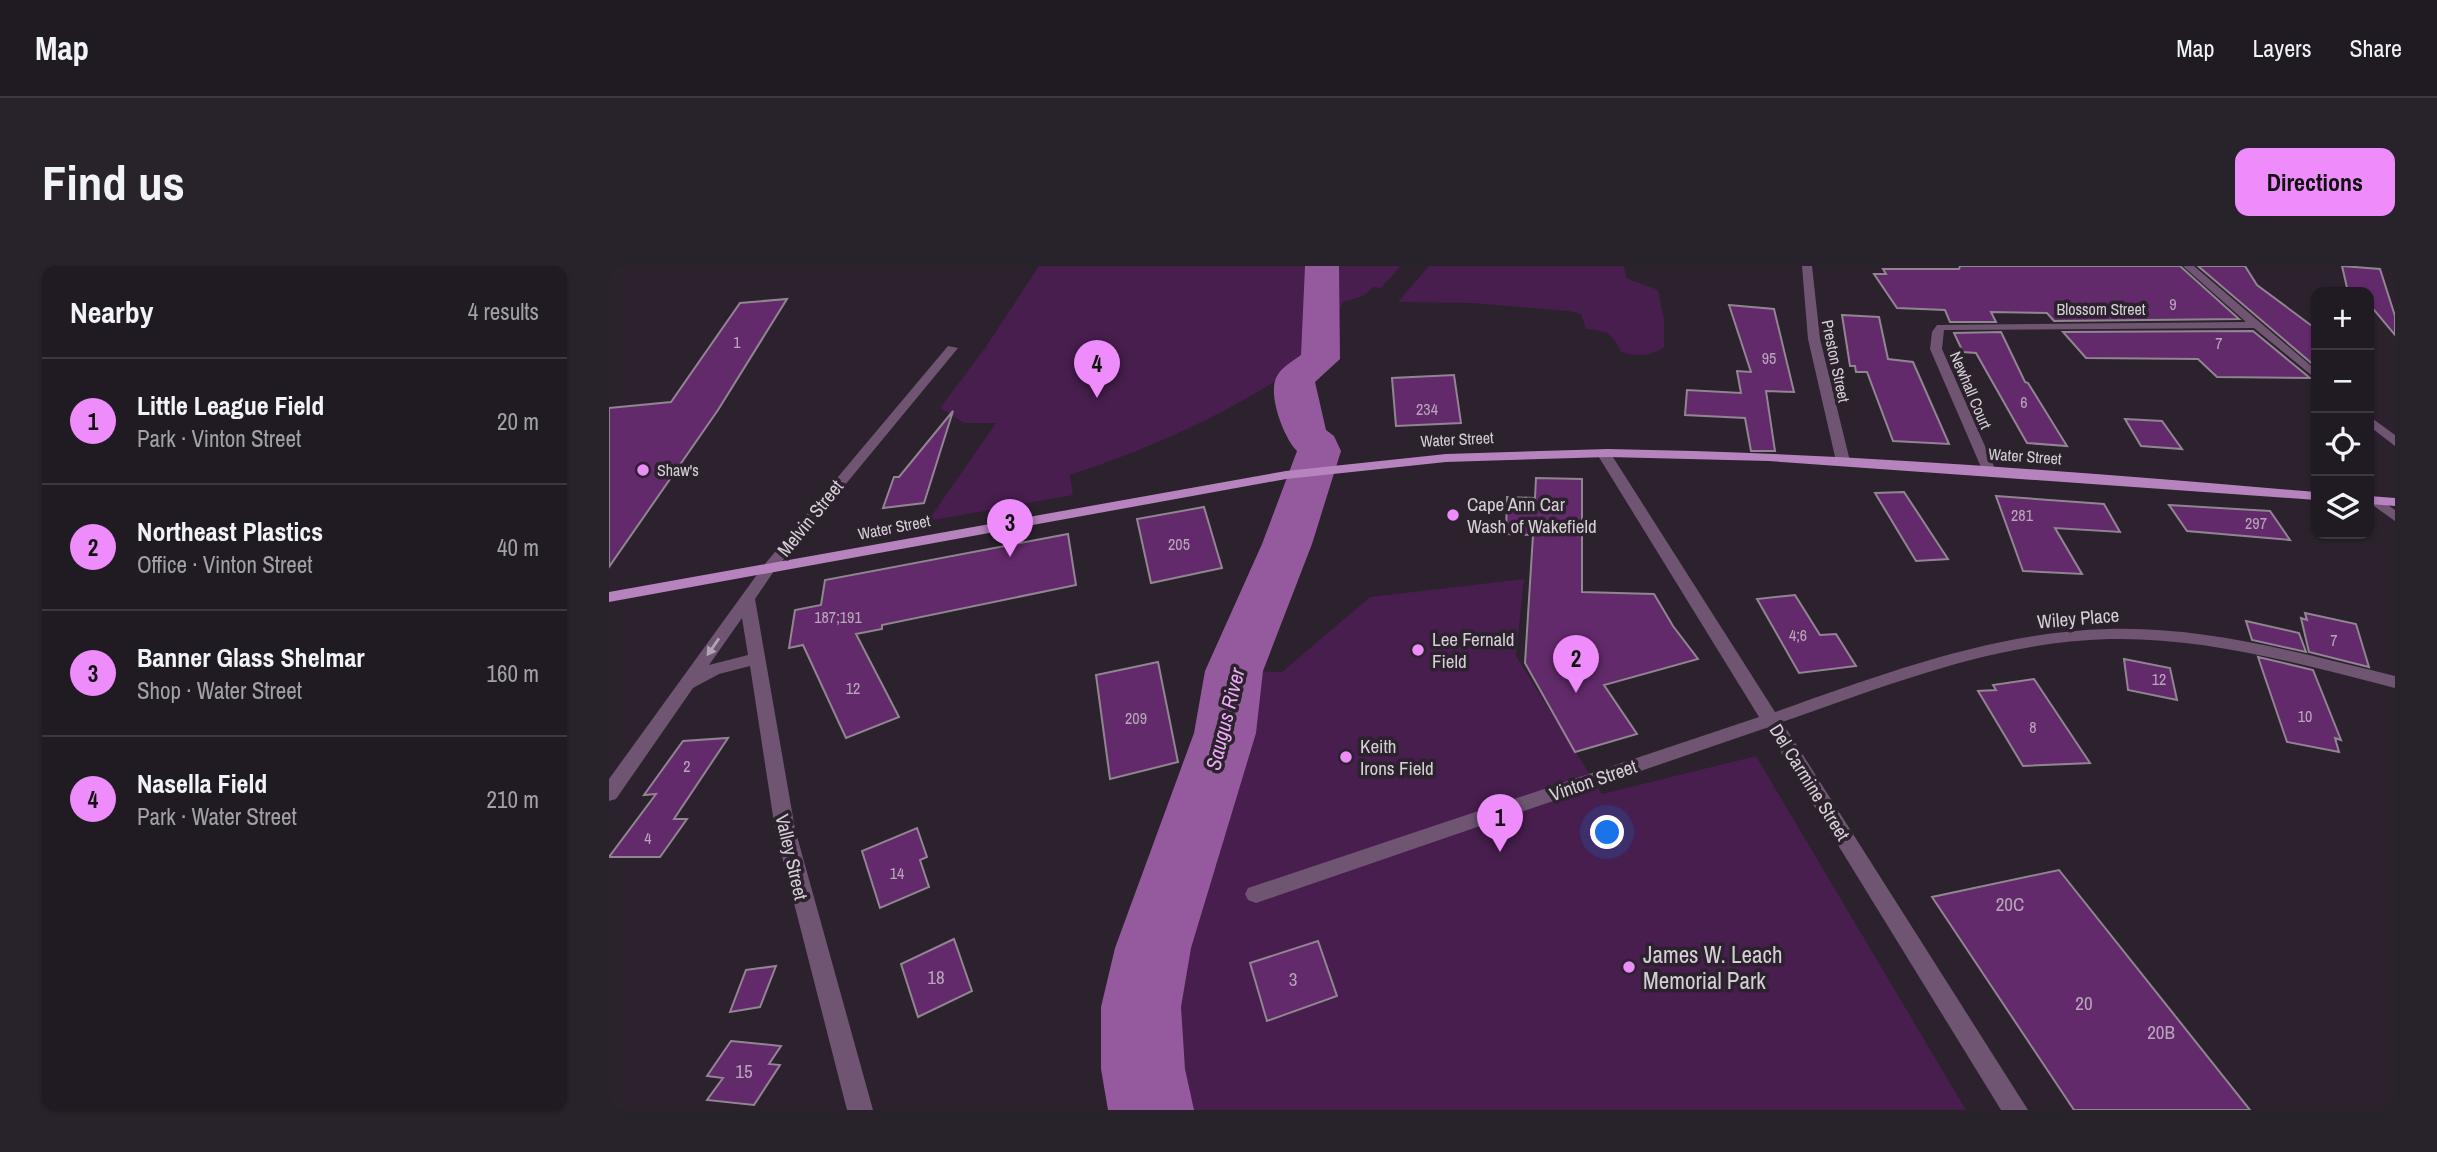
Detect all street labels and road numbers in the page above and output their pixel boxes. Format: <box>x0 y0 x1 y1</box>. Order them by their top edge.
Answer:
street label: Blossom Street <box>2057 298 2146 320</box>
street label: Preston Street <box>1817 318 1856 405</box>
street label: Newhall Court <box>1945 348 1997 433</box>
street label: Water Street <box>1420 426 1494 452</box>
street label: Water Street <box>1988 442 2063 470</box>
street label: Melvin Street <box>771 474 849 562</box>
street label: Water Street <box>856 509 932 545</box>
street label: Wiley Place <box>2036 601 2120 635</box>
street label: Del Carmine Street <box>1764 719 1857 846</box>
street label: Vinton Street <box>1546 753 1641 807</box>
street label: Valley Street <box>770 812 815 903</box>

